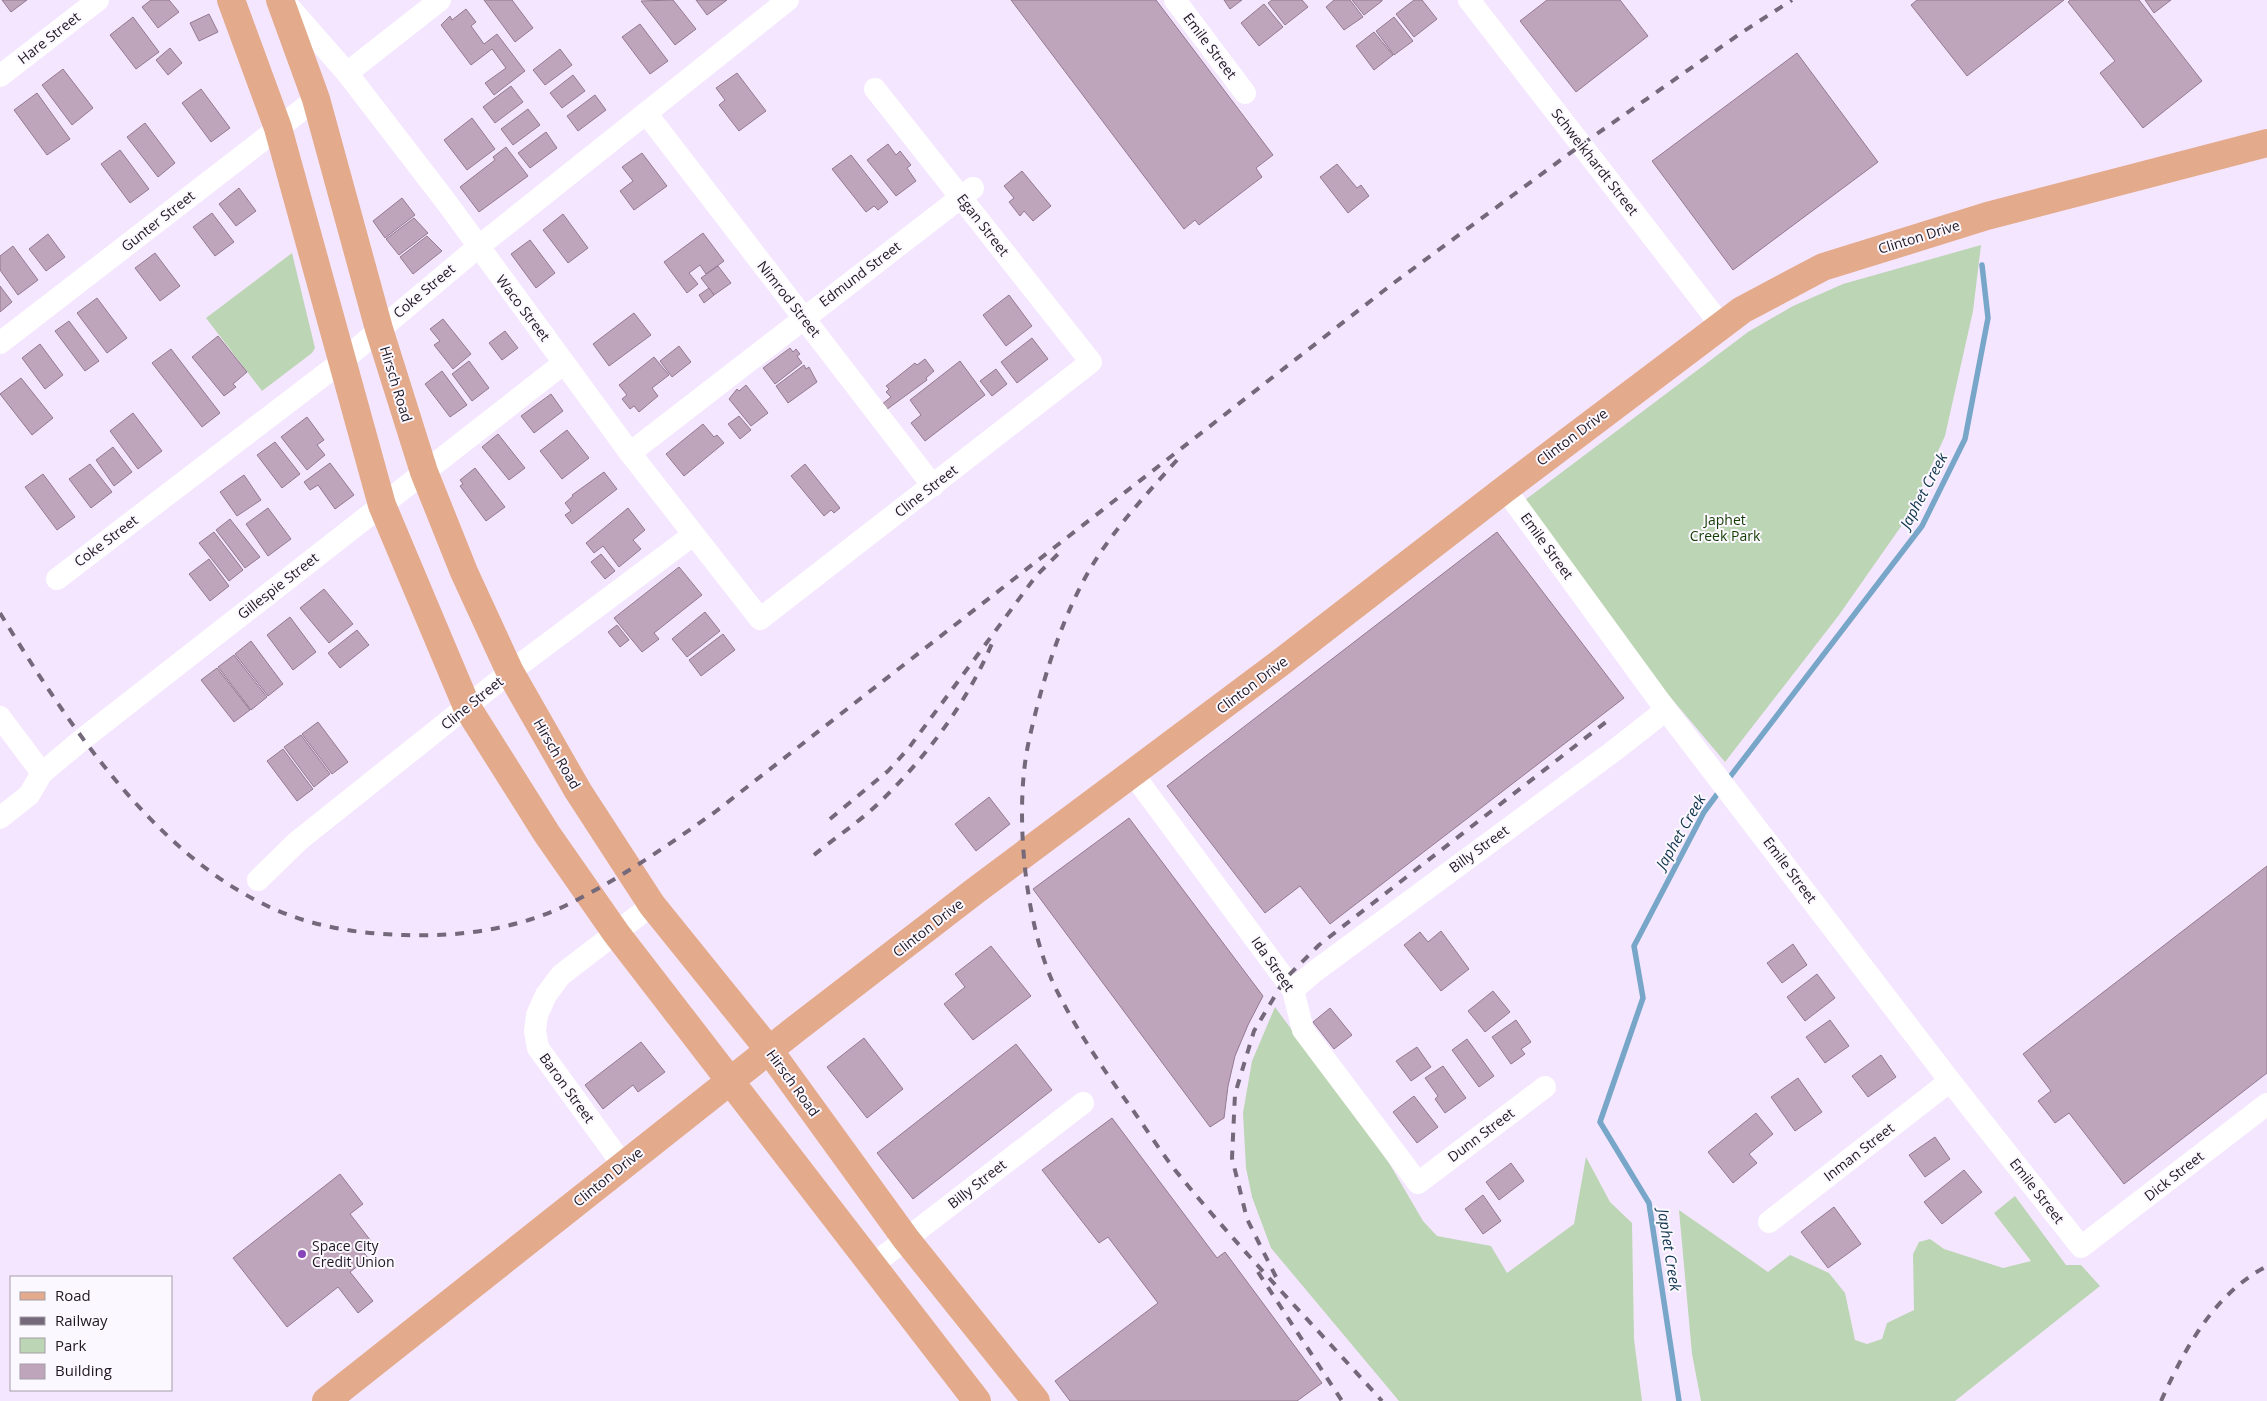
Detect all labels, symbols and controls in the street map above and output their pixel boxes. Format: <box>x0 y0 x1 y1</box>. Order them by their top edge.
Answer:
street label: Hare Street <box>14 7 84 68</box>
street label: Emile Street <box>1179 9 1242 83</box>
street label: Schweikhardt Street <box>1548 104 1643 219</box>
street label: Gunter Street <box>117 186 198 255</box>
street label: Egan Street <box>953 189 1014 260</box>
street label: Clinton Drive <box>1876 215 1962 258</box>
street label: Edmund Street <box>815 237 904 311</box>
street label: Nimrod Street <box>753 256 825 341</box>
street label: Coke Street <box>389 259 459 322</box>
street label: Waco Street <box>492 271 555 345</box>
street label: Hirsch Road <box>376 343 417 424</box>
street label: Clinton Drive <box>1532 404 1611 470</box>
water label: Japhet Creek <box>1893 449 1952 535</box>
street label: Cline Street <box>890 460 961 521</box>
street label: Emile Street <box>1517 508 1578 583</box>
street label: Coke Street <box>70 510 141 571</box>
park label: Japhet Creek Park <box>1690 510 1761 545</box>
street label: Gillespie Street <box>233 548 322 623</box>
street label: Clinton Drive <box>1212 652 1291 718</box>
street label: Cline Street <box>437 672 507 734</box>
street label: Hirsch Road <box>530 715 585 793</box>
water label: Japhet Creek <box>1649 790 1710 875</box>
street label: Billy Street <box>1445 821 1512 877</box>
street label: Emile Street <box>1759 833 1822 907</box>
street label: Clinton Drive <box>889 894 967 961</box>
street label: Ida Street <box>1248 932 1299 995</box>
street label: Hirsch Road <box>763 1045 824 1120</box>
street label: Baron Street <box>536 1049 599 1127</box>
street label: Dunn Street <box>1444 1103 1518 1166</box>
street label: Inman Street <box>1820 1118 1898 1185</box>
street label: Clinton Drive <box>569 1143 647 1211</box>
street label: Dick Street <box>2140 1146 2207 1205</box>
street label: Emile Street <box>2006 1154 2069 1227</box>
street label: Billy Street <box>943 1155 1010 1212</box>
water label: Japhet Creek <box>1653 1204 1686 1293</box>
place label: Space City Credit Union <box>312 1236 394 1271</box>
marker: Space City Credit Union <box>296 1248 308 1260</box>
legend <box>10 1276 172 1391</box>
text: Road <box>55 1285 91 1305</box>
text: Railway <box>55 1310 108 1330</box>
text: Park <box>55 1335 86 1355</box>
text: Building <box>55 1360 112 1380</box>

